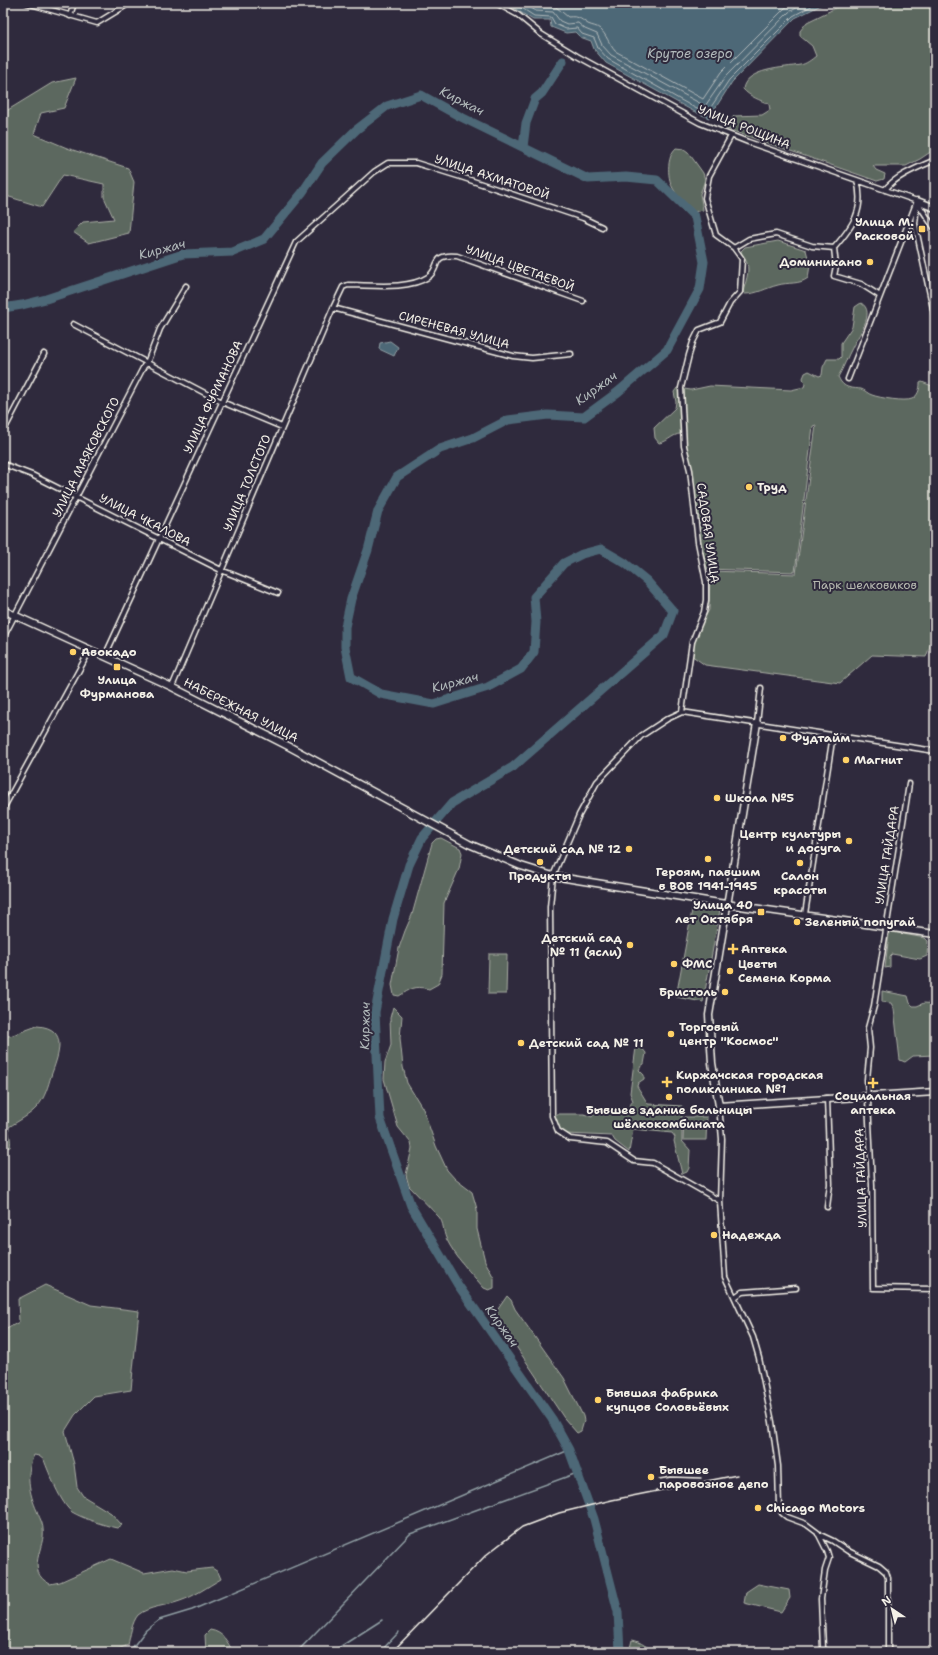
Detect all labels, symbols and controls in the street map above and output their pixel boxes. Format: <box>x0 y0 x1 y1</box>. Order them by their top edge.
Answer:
water label: Крутое озеро <box>647 45 733 62</box>
water label: Киржач <box>437 83 487 119</box>
street label: УЛИЦА РОЩИНА <box>695 101 793 153</box>
street label: УЛИЦА АХМАТОВОЙ <box>432 151 552 203</box>
place label: Улица М. Расковой <box>854 214 915 244</box>
marker: Улица М. Расковой <box>917 224 927 234</box>
water label: Киржач <box>137 235 187 263</box>
street label: УЛИЦА ЦВЕТАЕВОЙ <box>463 241 577 295</box>
place label: Доминикано <box>779 254 862 270</box>
marker: Доминикано <box>865 257 875 267</box>
street label: СИРЕНЕВАЯ УЛИЦА <box>397 308 511 353</box>
street label: УЛИЦА ФУРМАНОВА <box>180 338 246 456</box>
water label: Киржач <box>572 367 620 409</box>
street label: УЛИЦА МАЯКОВСКОГО <box>49 394 123 520</box>
street label: УЛИЦА ТОЛСТОГО <box>219 432 275 534</box>
place label: Труд <box>757 479 787 495</box>
street label: САДОВАЯ УЛИЦА <box>693 482 723 584</box>
marker: Труд <box>744 482 754 492</box>
street label: УЛИЦА ЧКАЛОВА <box>97 490 194 550</box>
park label: Парк шелковиков <box>813 577 917 593</box>
place label: Авокадо <box>81 644 137 660</box>
marker: Авокадо <box>68 647 78 657</box>
marker: Улица Фурманова <box>112 662 122 672</box>
water label: Киржач <box>430 668 480 696</box>
place label: Улица Фурманова <box>80 672 155 702</box>
street label: НАБЕРЕЖНАЯ УЛИЦА <box>181 674 301 746</box>
place label: Фудтайм <box>791 730 850 746</box>
marker: Фудтайм <box>778 733 788 743</box>
place label: Магнит <box>854 752 904 768</box>
marker: Магнит <box>841 755 851 765</box>
place label: Школа №5 <box>725 790 794 806</box>
marker: Школа №5 <box>712 793 722 803</box>
street label: УЛИЦА ГАЙДАРА <box>871 804 903 906</box>
place label: Центр культуры и досуга <box>740 826 842 856</box>
marker: Центр культуры и досуга <box>844 836 854 846</box>
place label: Детский сад № 12 <box>504 841 622 857</box>
marker: Детский сад № 12 <box>624 844 634 854</box>
marker: Героям, павшим в ВОВ 1941-1945 <box>703 854 713 864</box>
marker: Продукты <box>535 857 545 867</box>
marker: Салон красоты <box>795 858 805 868</box>
place label: Героям, павшим в ВОВ 1941-1945 <box>656 864 760 894</box>
place label: Продукты <box>509 868 572 884</box>
place label: Салон красоты <box>773 868 827 898</box>
place label: Улица 40 лет Октября <box>675 897 753 927</box>
marker: Улица 40 лет Октября <box>756 907 766 917</box>
place label: Зеленый попугай <box>805 914 916 930</box>
marker: Зеленый попугай <box>792 917 802 927</box>
place label: Детский сад № 11 (ясли) <box>542 930 623 960</box>
marker: Детский сад № 11 (ясли) <box>625 940 635 950</box>
place label: Аптека <box>741 941 788 957</box>
marker: Аптека <box>728 944 738 954</box>
place label: ФМС <box>682 956 712 972</box>
place label: Цветы Семена Корма <box>738 956 832 986</box>
marker: ФМС <box>669 959 679 969</box>
marker: Цветы Семена Корма <box>725 966 735 976</box>
place label: Бристоль <box>659 984 717 1000</box>
marker: Бристоль <box>720 987 730 997</box>
water label: Киржач <box>356 1002 374 1050</box>
place label: Торговый центр "Космос" <box>679 1019 779 1049</box>
marker: Торговый центр "Космос" <box>666 1029 676 1039</box>
place label: Детский сад № 11 <box>529 1035 644 1051</box>
marker: Детский сад № 11 <box>516 1038 526 1048</box>
place label: Киржачская городская поликлиника №1 <box>676 1067 823 1097</box>
marker: Киржачская городская поликлиника №1 <box>661 1076 673 1088</box>
marker: Социальная аптека <box>868 1078 878 1088</box>
place label: Социальная аптека <box>835 1088 911 1118</box>
marker: Бывшее здание больницы шёлкокомбината <box>664 1092 674 1102</box>
place label: Бывшее здание больницы шёлкокомбината <box>586 1102 753 1132</box>
street label: УЛИЦА ГАЙДАРА <box>851 1128 871 1228</box>
place label: Надежда <box>722 1227 782 1243</box>
marker: Надежда <box>709 1230 719 1240</box>
water label: Киржач <box>481 1301 523 1351</box>
place label: Бывшая фабрика купцов Соловьёвых <box>606 1385 729 1415</box>
marker: Бывшая фабрика купцов Соловьёвых <box>593 1395 603 1405</box>
place label: Бывшее паровозное депо <box>659 1462 769 1492</box>
marker: Бывшее паровозное депо <box>646 1472 656 1482</box>
place label: Chicago Motors <box>766 1500 865 1516</box>
marker: Chicago Motors <box>753 1503 763 1513</box>
north arrow <box>872 1589 912 1629</box>
text: N <box>879 1592 895 1610</box>

